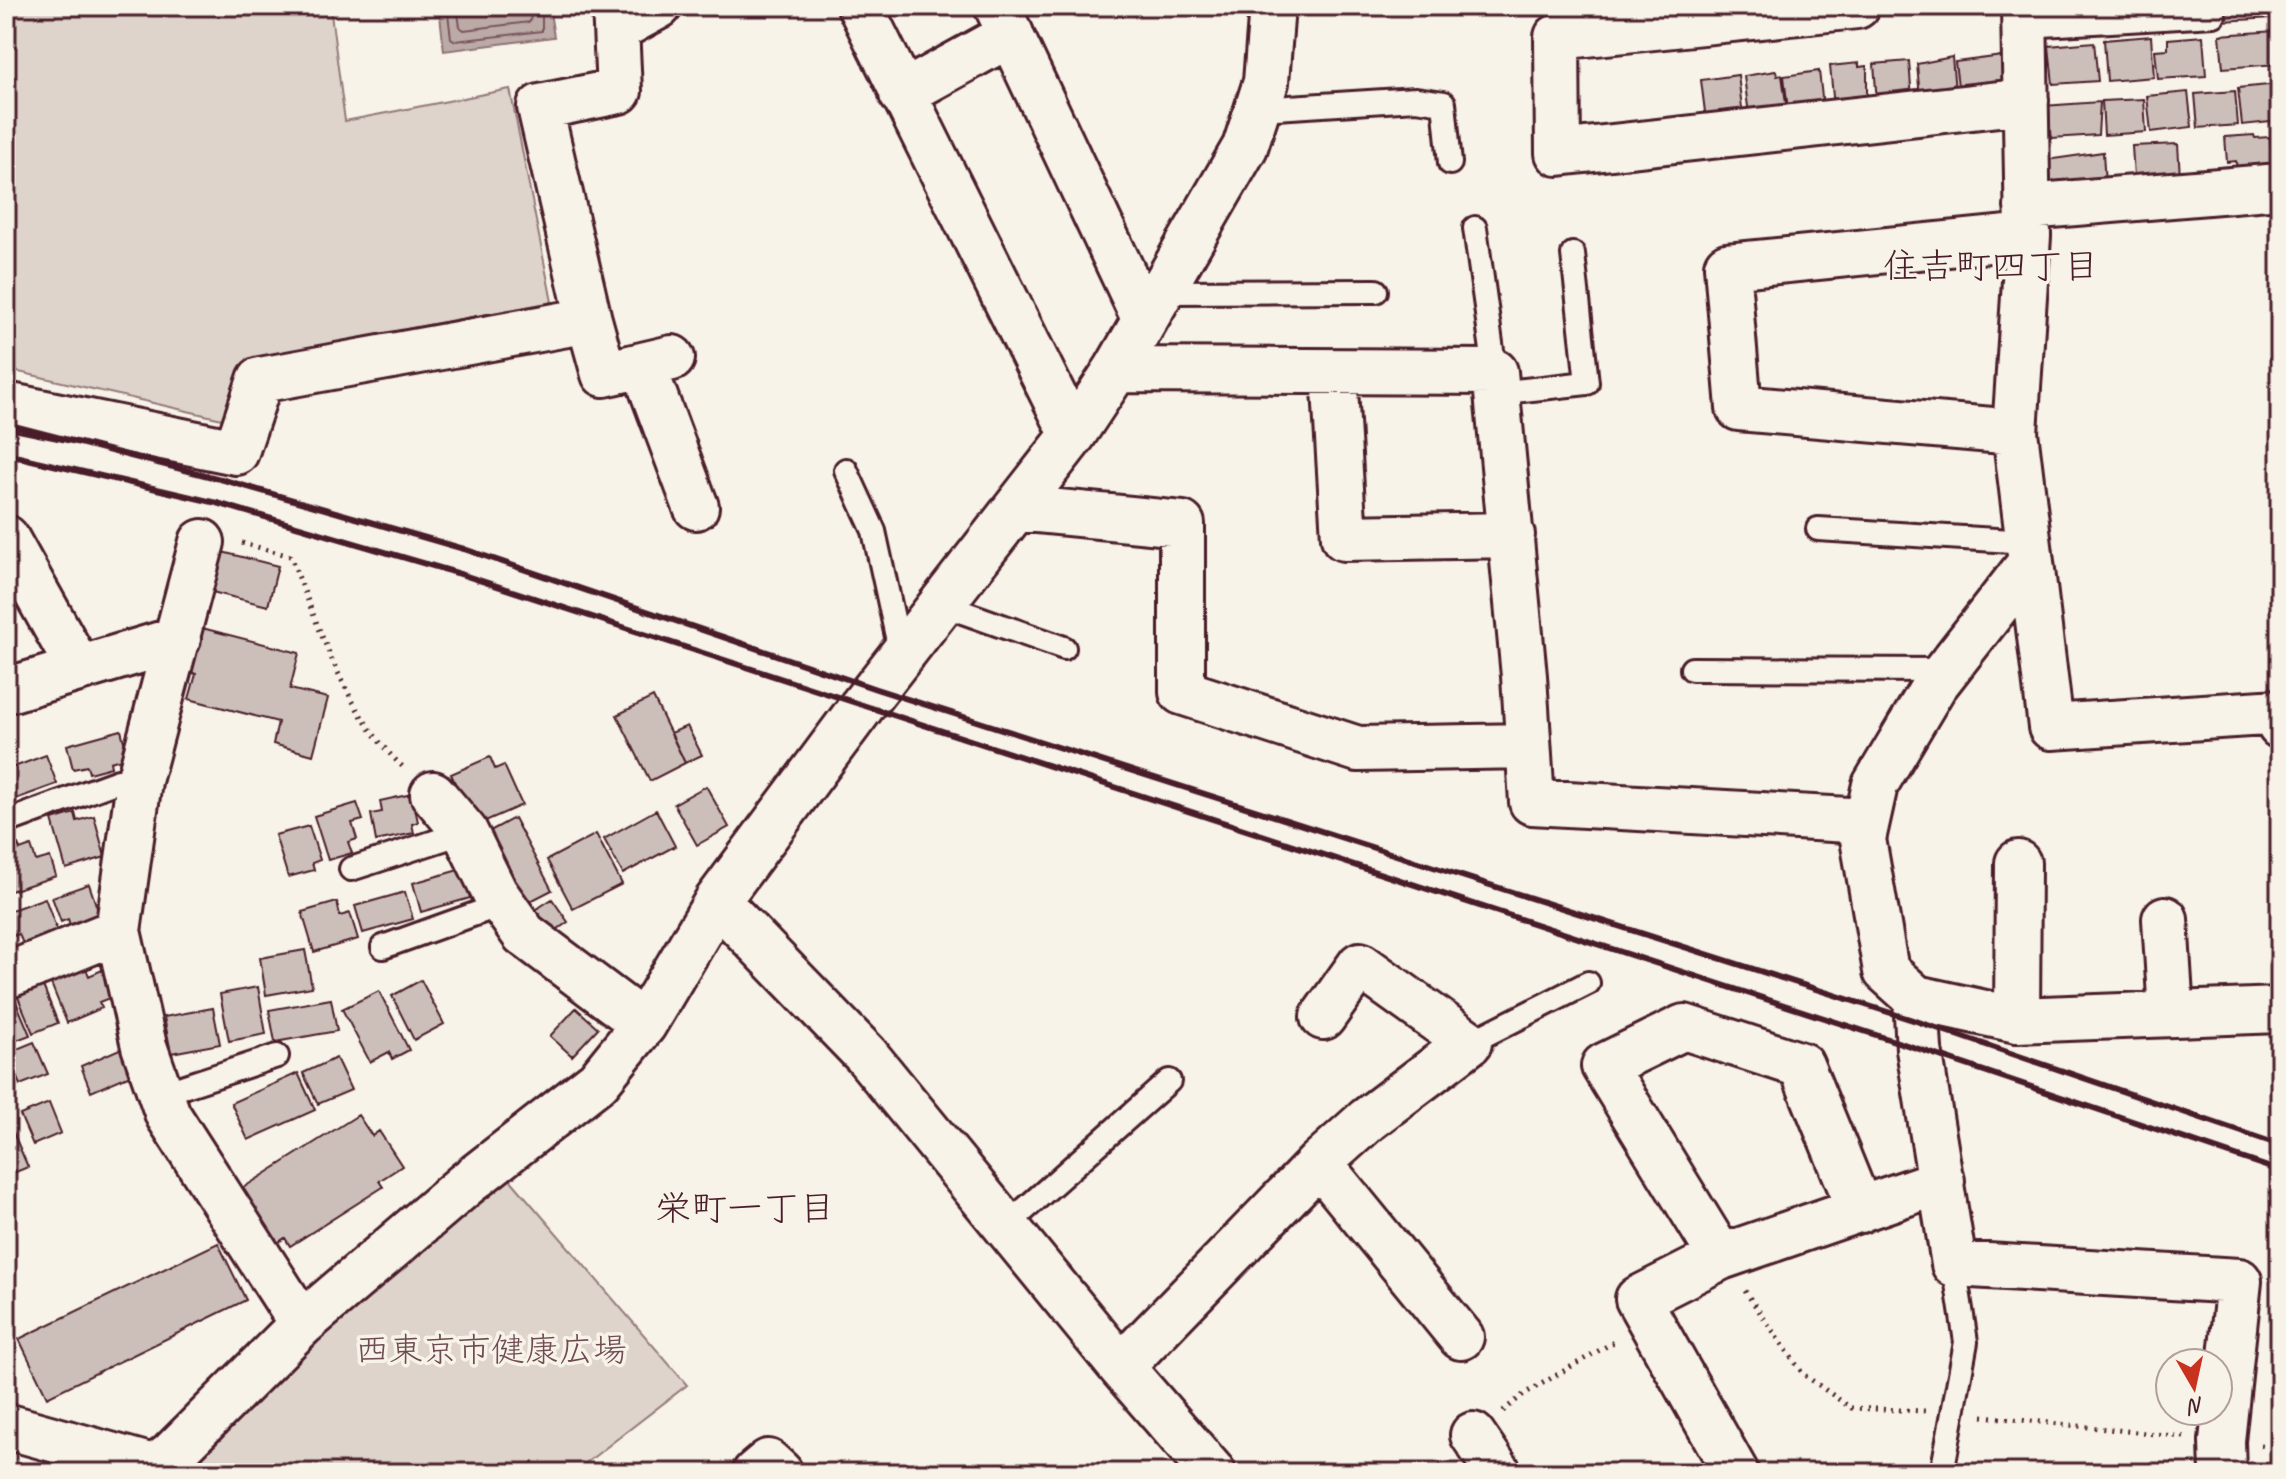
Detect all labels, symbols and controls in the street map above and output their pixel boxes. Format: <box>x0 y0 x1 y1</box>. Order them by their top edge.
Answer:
district label: 住吉町四丁目 <box>1883 243 2099 289</box>
district label: 栄町一丁目 <box>655 1185 835 1231</box>
park label: 西東京市健康広場 <box>355 1328 627 1371</box>
north arrow <box>2154 1347 2234 1427</box>
text: N <box>2185 1391 2206 1421</box>

